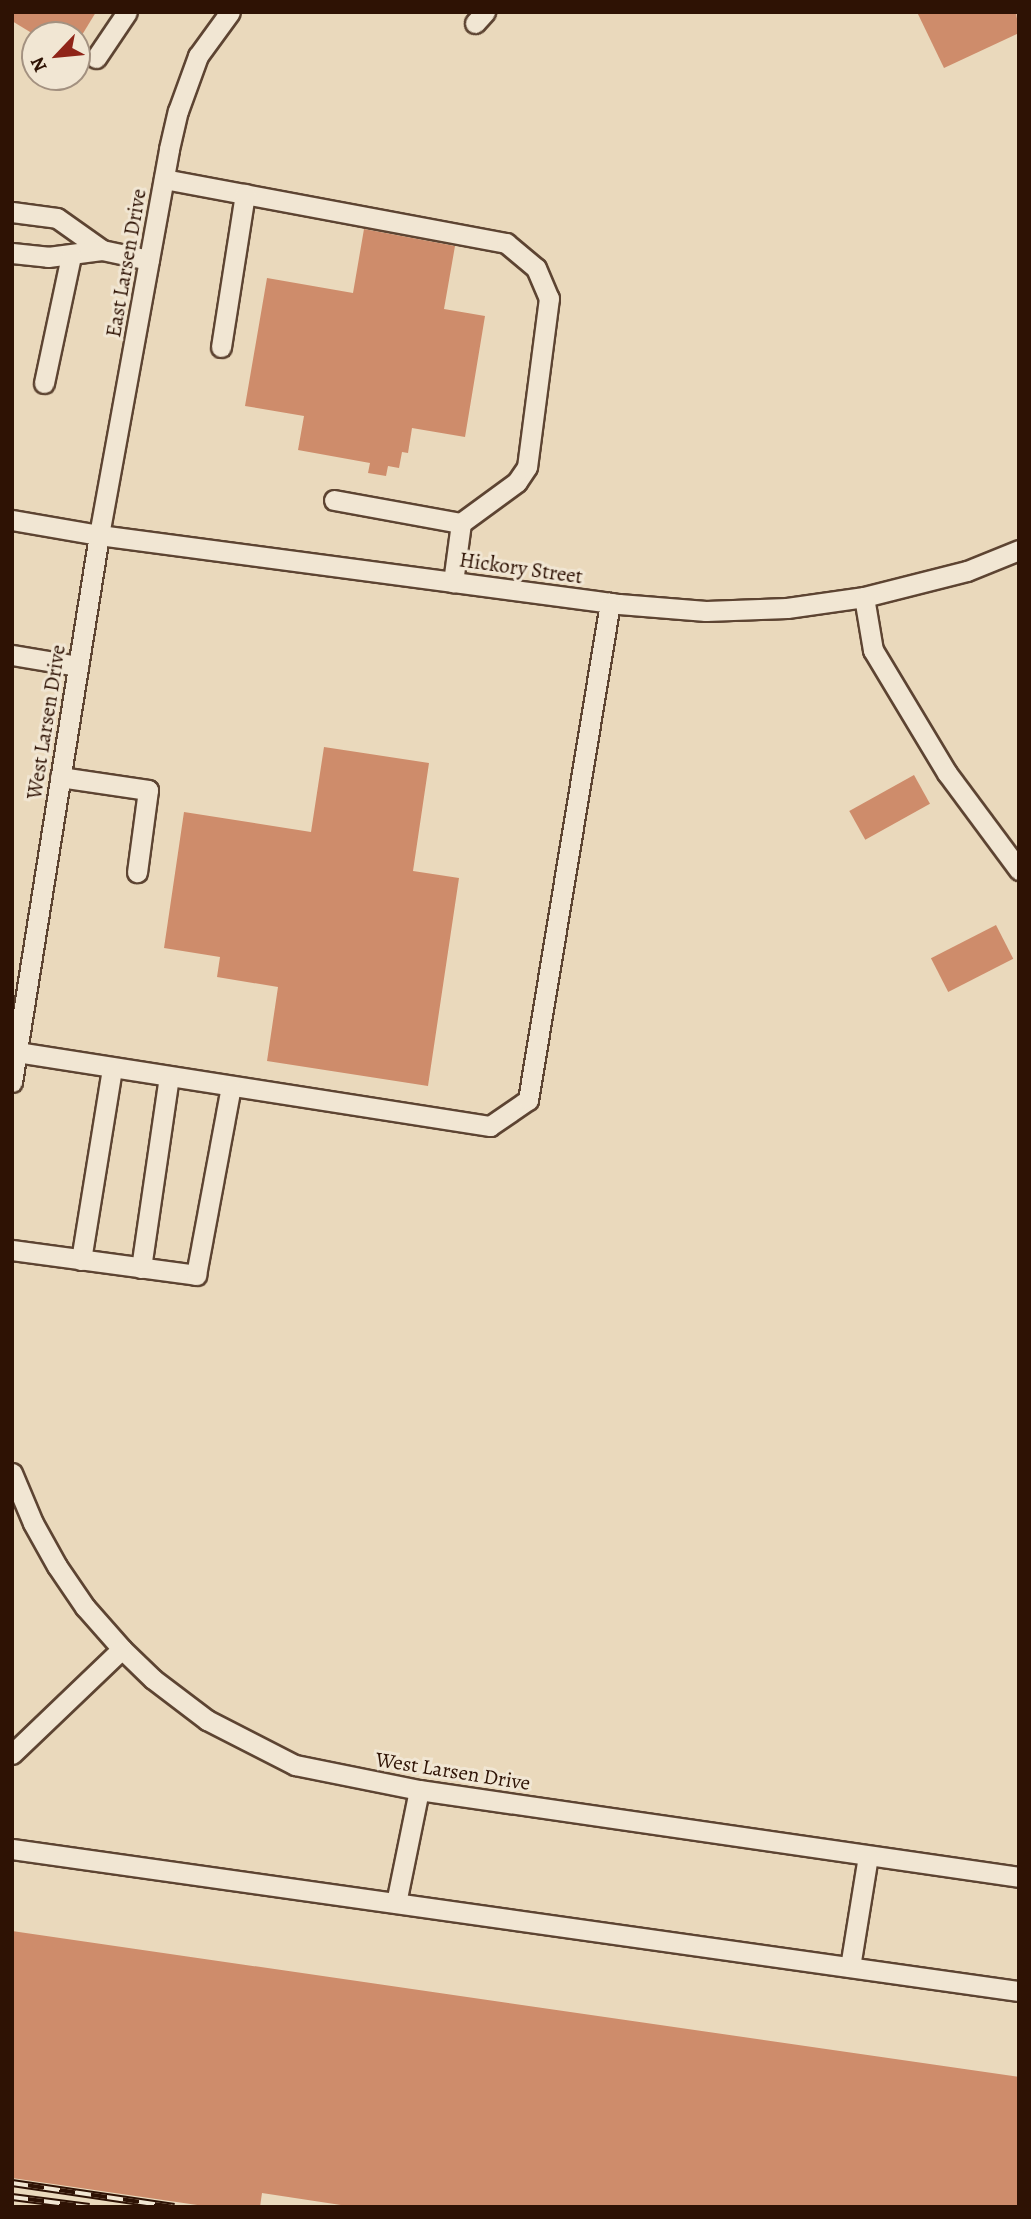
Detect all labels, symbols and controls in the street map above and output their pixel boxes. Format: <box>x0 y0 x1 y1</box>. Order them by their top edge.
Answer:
north arrow <box>21 21 91 91</box>
text: N <box>24 52 54 76</box>
street label: East Larsen Drive <box>101 187 151 339</box>
street label: Hickory Street <box>458 547 584 589</box>
street label: West Larsen Drive <box>21 643 71 801</box>
street label: West Larsen Drive <box>374 1746 532 1796</box>

